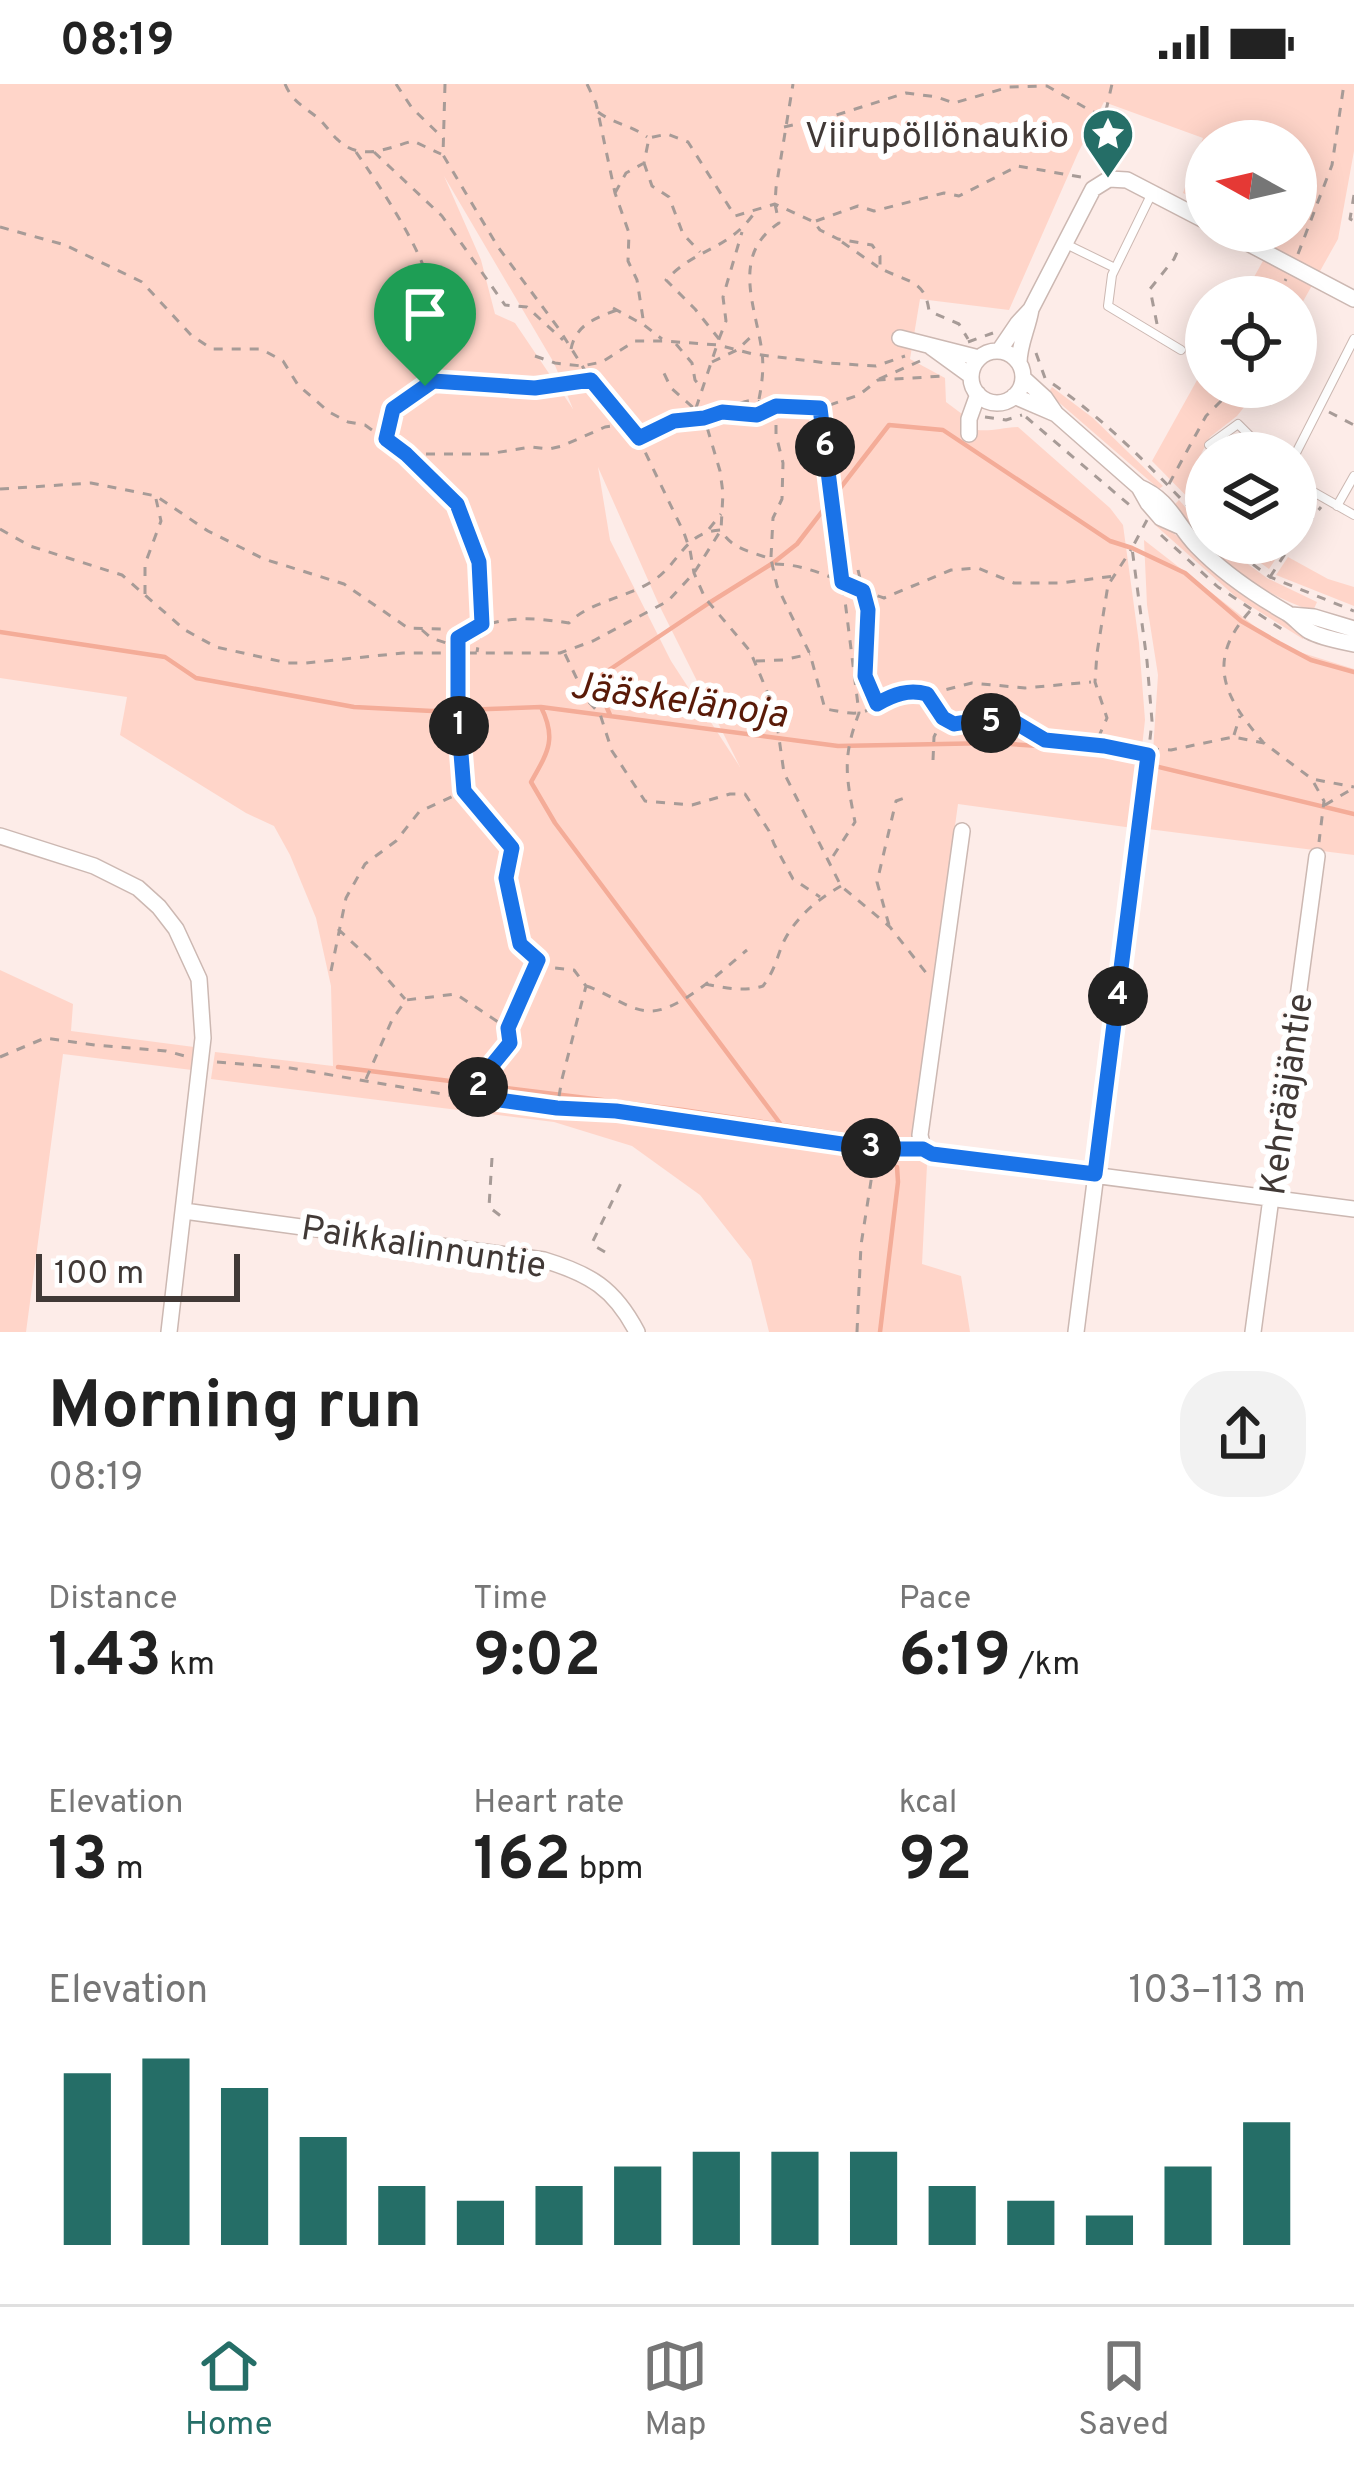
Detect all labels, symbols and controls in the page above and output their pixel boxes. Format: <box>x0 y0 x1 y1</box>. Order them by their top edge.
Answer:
text: 08:19 <box>60 14 174 71</box>
place icon: Viirupöllönaukio <box>1080 106 1136 180</box>
place label: Viirupöllönaukio <box>805 115 1069 161</box>
north arrow <box>1185 120 1317 252</box>
map controls <box>1185 120 1317 564</box>
pin <box>374 263 476 386</box>
button: locate <box>1185 276 1317 408</box>
icon: arrive <box>392 281 458 347</box>
pin: 6 <box>795 417 855 477</box>
text: 6 <box>815 426 835 468</box>
button: layers <box>1185 432 1317 564</box>
water label: Jääskelänoja <box>567 663 791 742</box>
pin: 5 <box>961 693 1021 753</box>
pin: 1 <box>429 696 489 756</box>
text: 5 <box>981 702 1001 744</box>
text: 1 <box>452 705 466 747</box>
pin: 4 <box>1088 966 1148 1026</box>
text: 4 <box>1107 975 1129 1017</box>
street label: Kehrääjäntie <box>1252 991 1326 1198</box>
pin: 2 <box>448 1057 508 1117</box>
text: 2 <box>468 1066 488 1108</box>
pin: 3 <box>841 1118 901 1178</box>
text: 3 <box>861 1127 881 1169</box>
street label: Paikkalinnuntie <box>298 1207 549 1291</box>
scale bar <box>36 1248 240 1301</box>
text: 100 m <box>54 1254 144 1296</box>
text: Morning run <box>48 1368 422 1451</box>
button: share <box>1180 1371 1306 1497</box>
text: 08:19 <box>48 1455 143 1504</box>
text: Distance <box>48 1579 178 1621</box>
text: Time <box>473 1579 547 1621</box>
text: Pace <box>899 1579 971 1621</box>
text: 1.43 <box>48 1621 161 1697</box>
text: 9:02 <box>473 1621 601 1697</box>
text: 6:19 <box>899 1621 1011 1697</box>
text: km <box>161 1645 215 1687</box>
text: /km <box>1011 1645 1080 1687</box>
text: Elevation <box>48 1783 184 1825</box>
text: Heart rate <box>473 1783 624 1825</box>
text: kcal <box>899 1783 957 1825</box>
text: 13 <box>48 1825 108 1901</box>
text: 162 <box>473 1825 571 1901</box>
text: 92 <box>899 1825 972 1901</box>
text: m <box>108 1849 144 1891</box>
text: bpm <box>571 1849 643 1891</box>
text: Elevation <box>48 1968 208 2017</box>
text: 103–113 m <box>1128 1968 1306 2017</box>
tab: Home <box>185 2333 273 2447</box>
tab: Map <box>642 2333 708 2447</box>
tab: Saved <box>1078 2333 1169 2447</box>

